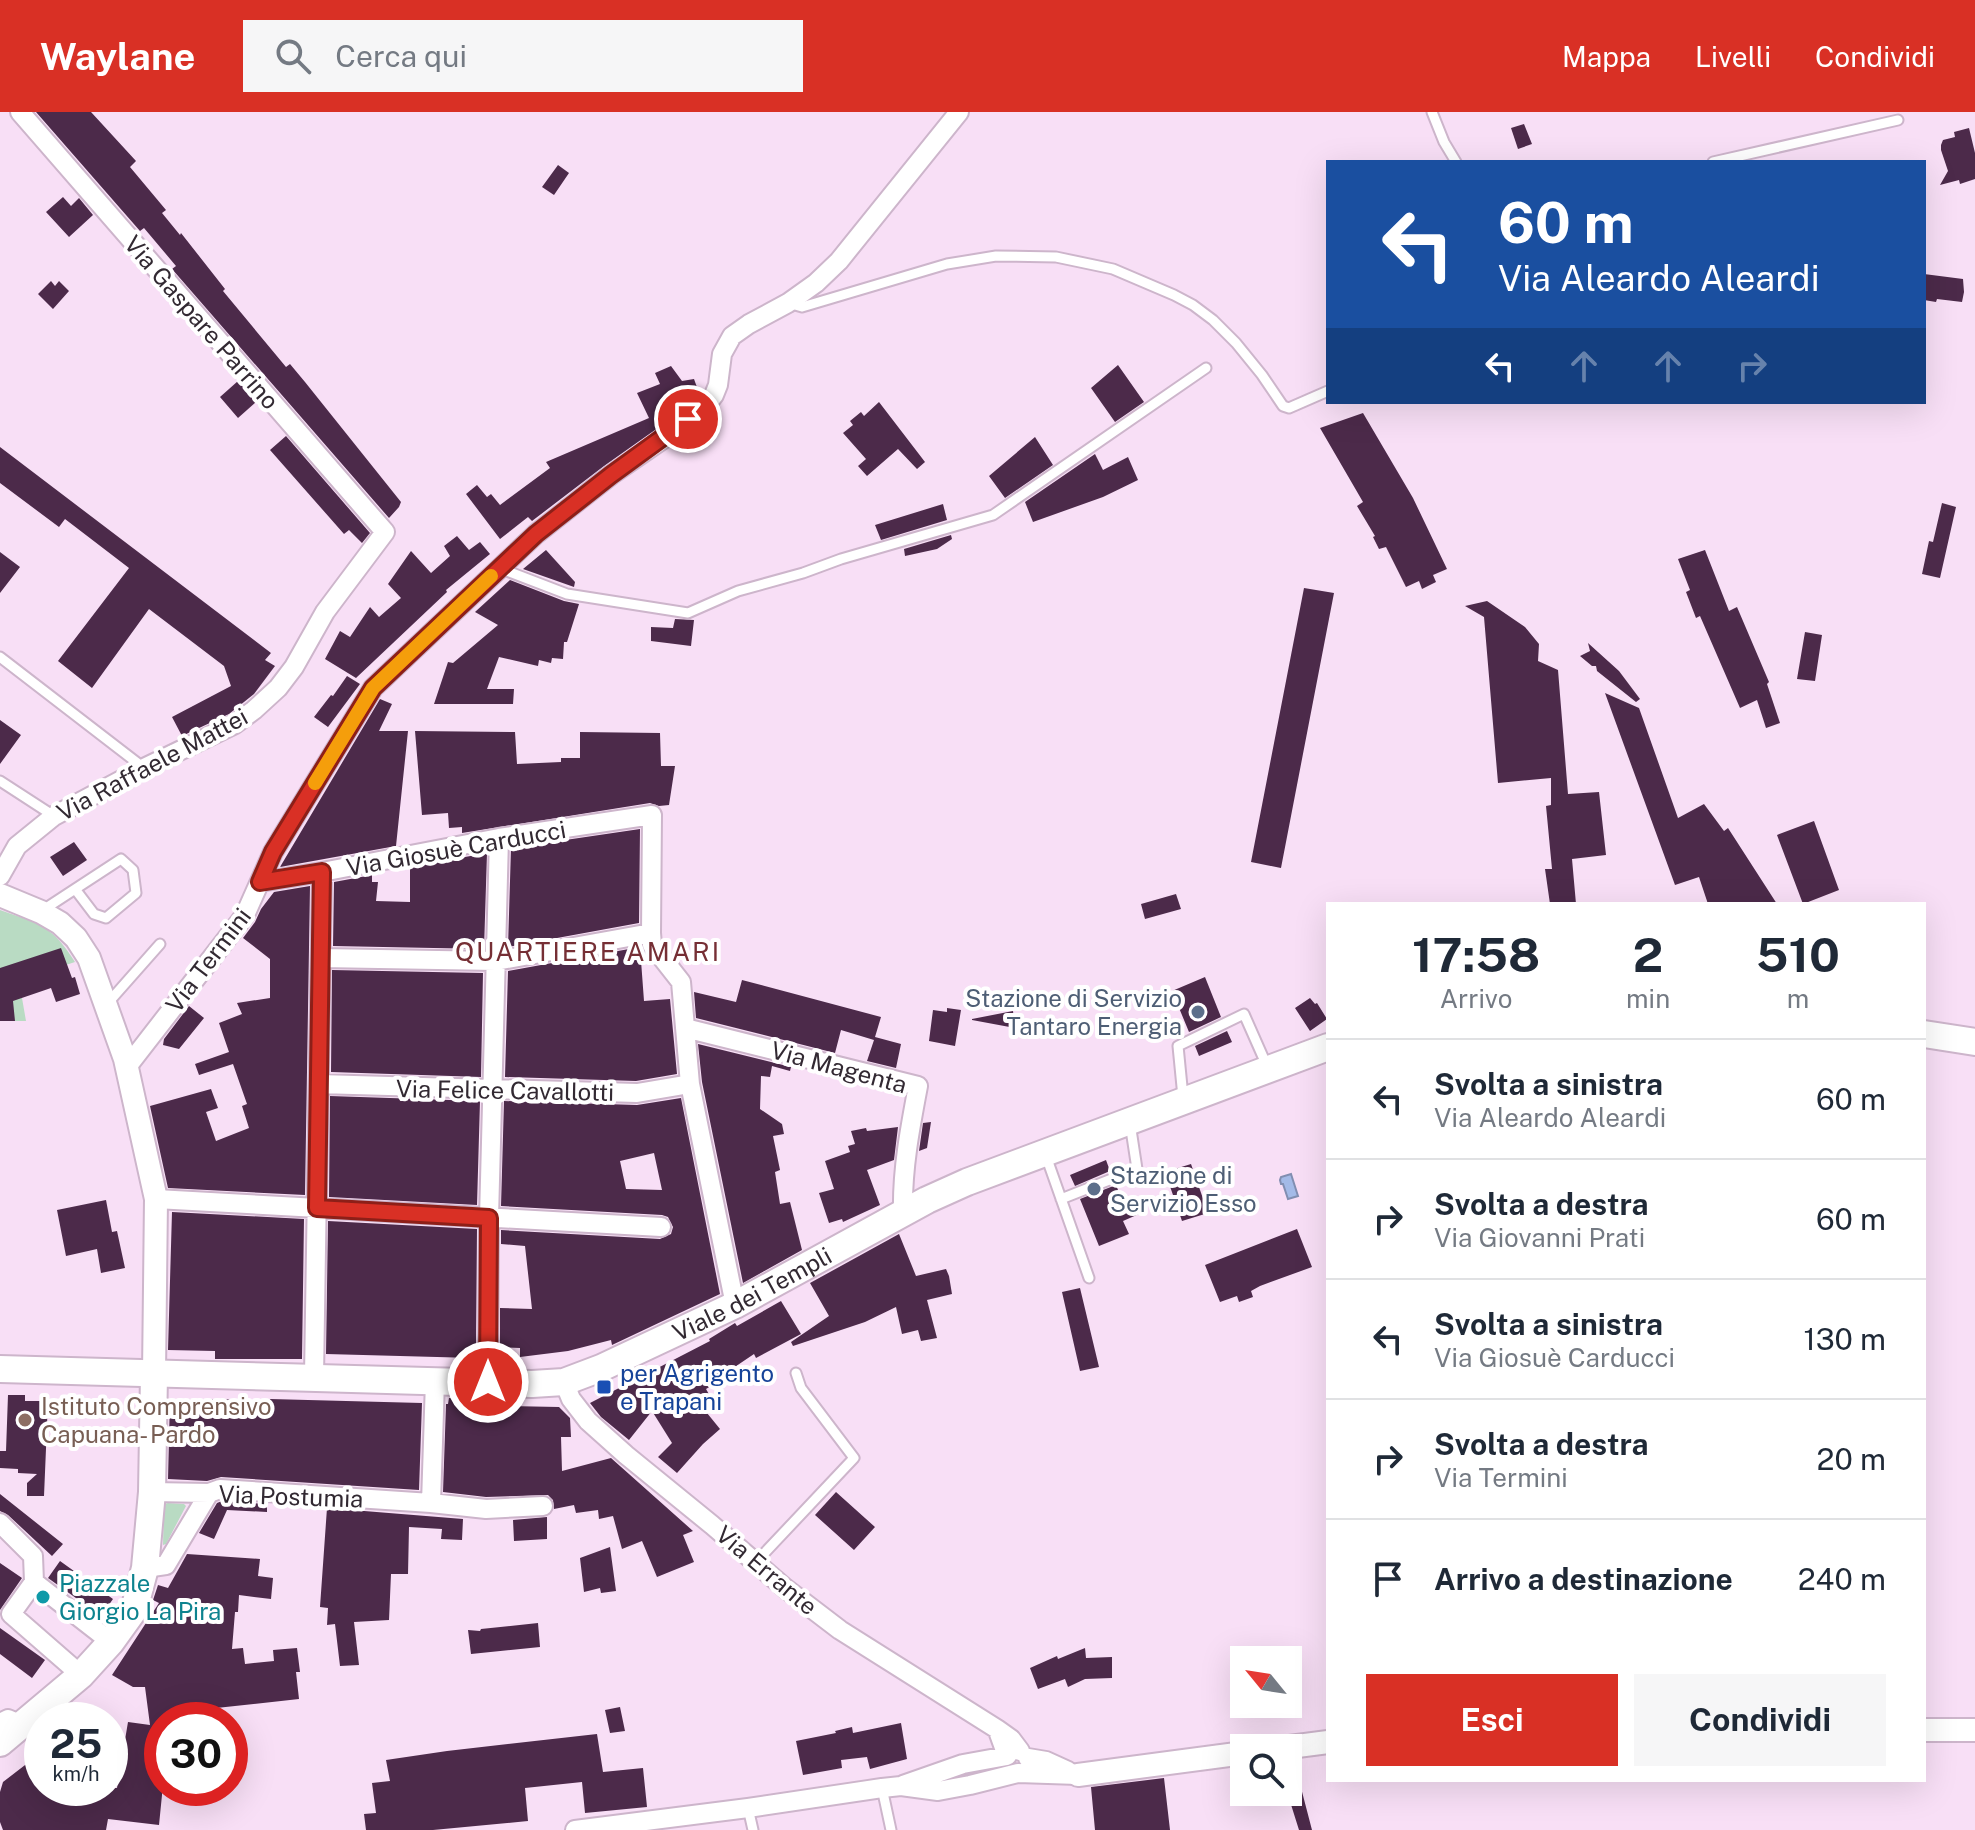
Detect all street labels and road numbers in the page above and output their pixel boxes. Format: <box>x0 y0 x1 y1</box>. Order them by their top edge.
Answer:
street label: Via Gaspare Parrino <box>119 230 285 414</box>
street label: Via Raffaele Mattei <box>52 702 252 826</box>
street label: Via Giosuè Carducci <box>344 815 568 881</box>
street label: Via Termini <box>160 902 256 1018</box>
street label: Via Magenta <box>768 1035 910 1099</box>
street label: Via Felice Cavallotti <box>396 1074 614 1106</box>
street label: Viale dei Templi <box>668 1241 836 1346</box>
street label: Via Postumia <box>218 1479 364 1513</box>
street label: Via Errante <box>711 1520 823 1620</box>

